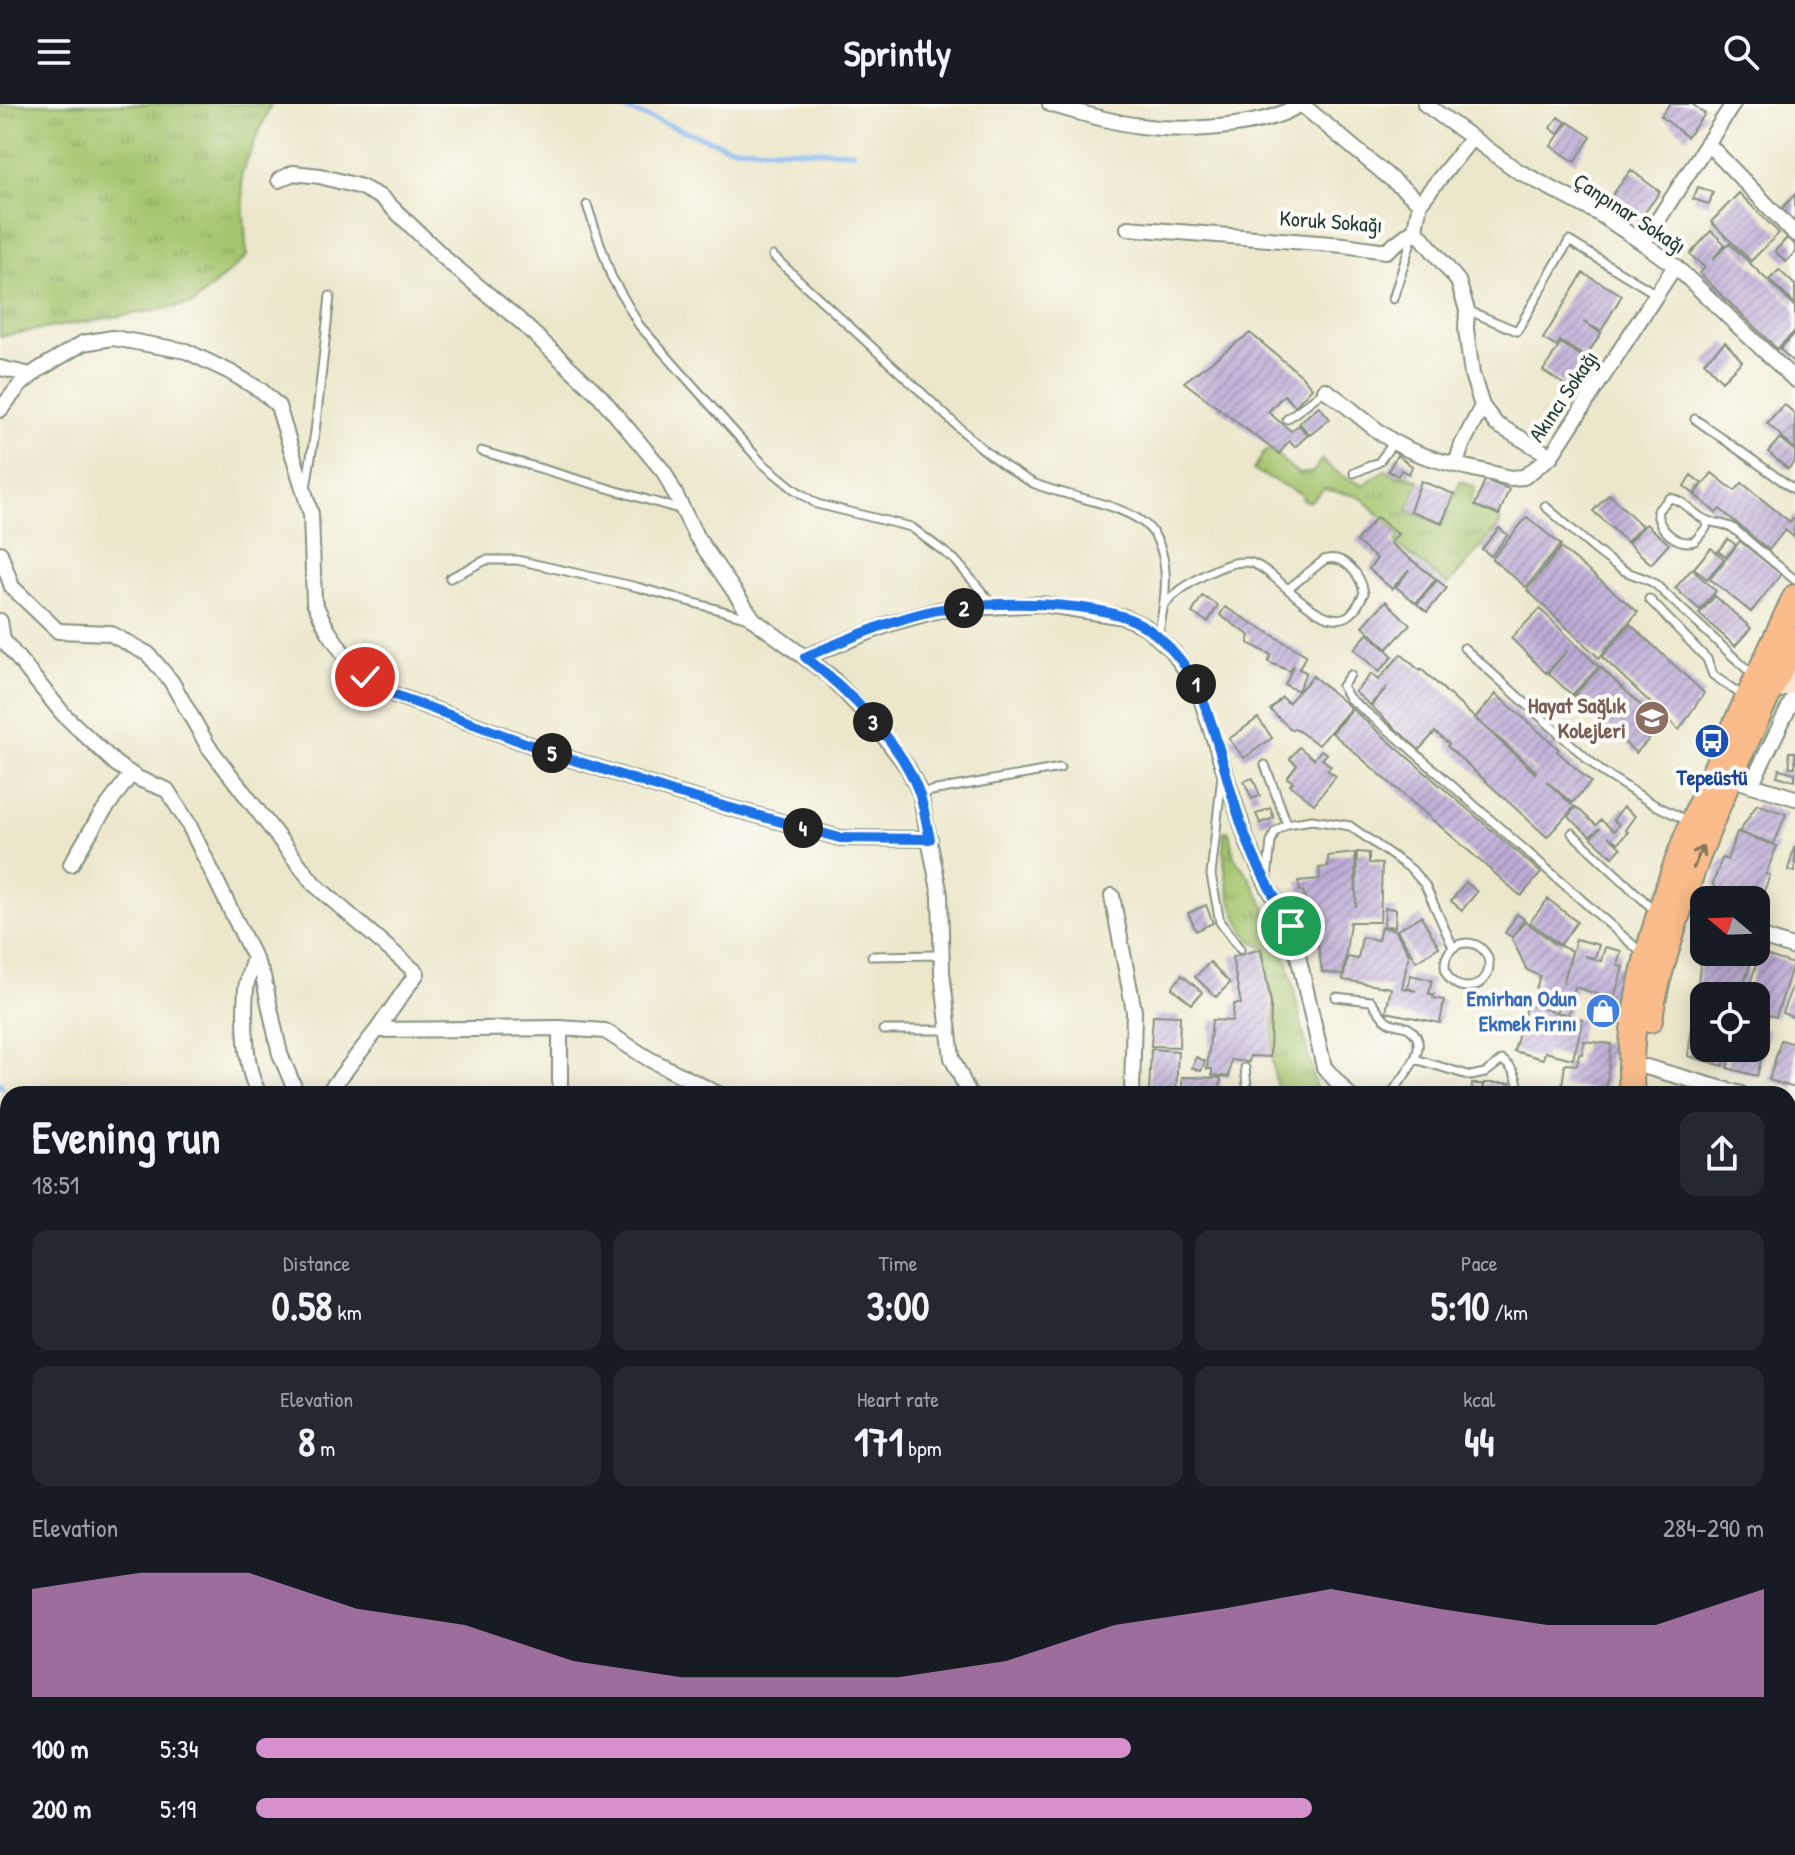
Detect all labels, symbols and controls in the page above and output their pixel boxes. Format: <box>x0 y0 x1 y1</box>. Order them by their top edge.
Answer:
text: Sprintly <box>844 28 951 77</box>
icon: menu <box>32 30 76 74</box>
icon: search <box>1719 30 1763 74</box>
street label: Çanpınar Sokağı <box>1568 165 1692 261</box>
street label: Koruk Sokağı <box>1278 202 1384 240</box>
street label: Akıncı Sokağı <box>1521 344 1605 448</box>
pin: 2 <box>944 588 984 628</box>
text: 2 <box>959 593 969 623</box>
pin <box>331 643 399 711</box>
icon: check <box>343 655 387 699</box>
pin: 1 <box>1176 664 1216 704</box>
text: 1 <box>1192 669 1200 699</box>
place label: Hayat Sağlık Kolejleri <box>1528 690 1627 745</box>
school or university icon: Hayat Sağlık Kolejleri <box>1633 699 1671 737</box>
pin: 3 <box>853 702 893 742</box>
text: 3 <box>868 707 878 737</box>
bus stop icon: Tepeüstü <box>1693 722 1731 760</box>
pin: 5 <box>532 733 572 773</box>
text: 5 <box>547 738 557 768</box>
place label: Tepeüstü <box>1676 762 1748 793</box>
pin: 4 <box>783 808 823 848</box>
text: 4 <box>799 813 807 843</box>
one-way arrow <box>1692 845 1706 870</box>
north arrow <box>1690 886 1770 966</box>
map controls <box>1690 886 1770 1062</box>
pin <box>1257 892 1325 960</box>
icon: arrive <box>1269 904 1313 948</box>
button: locate <box>1690 982 1770 1062</box>
place label: Emirhan Odun Ekmek Fırını <box>1466 983 1577 1038</box>
shop icon: Emirhan Odun Ekmek Fırını <box>1584 992 1622 1030</box>
text: Evening run <box>32 1107 220 1167</box>
button: share <box>1680 1112 1764 1196</box>
text: 18:51 <box>32 1167 79 1202</box>
text: Distance <box>283 1248 350 1278</box>
text: Time <box>879 1248 917 1278</box>
text: Pace <box>1461 1248 1498 1278</box>
text: 0.58 <box>272 1278 332 1332</box>
text: 3:00 <box>866 1278 930 1332</box>
text: 5:10 <box>1431 1278 1489 1332</box>
text: km <box>332 1297 362 1327</box>
text: /km <box>1489 1297 1528 1327</box>
text: Elevation <box>280 1384 353 1414</box>
text: Heart rate <box>857 1384 939 1414</box>
text: kcal <box>1463 1384 1495 1414</box>
text: 8 <box>298 1414 315 1468</box>
text: 171 <box>854 1414 903 1468</box>
text: 44 <box>1464 1414 1494 1468</box>
text: m <box>315 1433 335 1463</box>
text: bpm <box>903 1433 942 1463</box>
text: Elevation <box>32 1510 118 1545</box>
text: 284–290 m <box>1663 1510 1764 1545</box>
text: 100 m <box>32 1731 88 1766</box>
text: 5:34 <box>160 1731 198 1766</box>
text: 200 m <box>32 1791 91 1826</box>
text: 5:19 <box>160 1791 196 1826</box>

